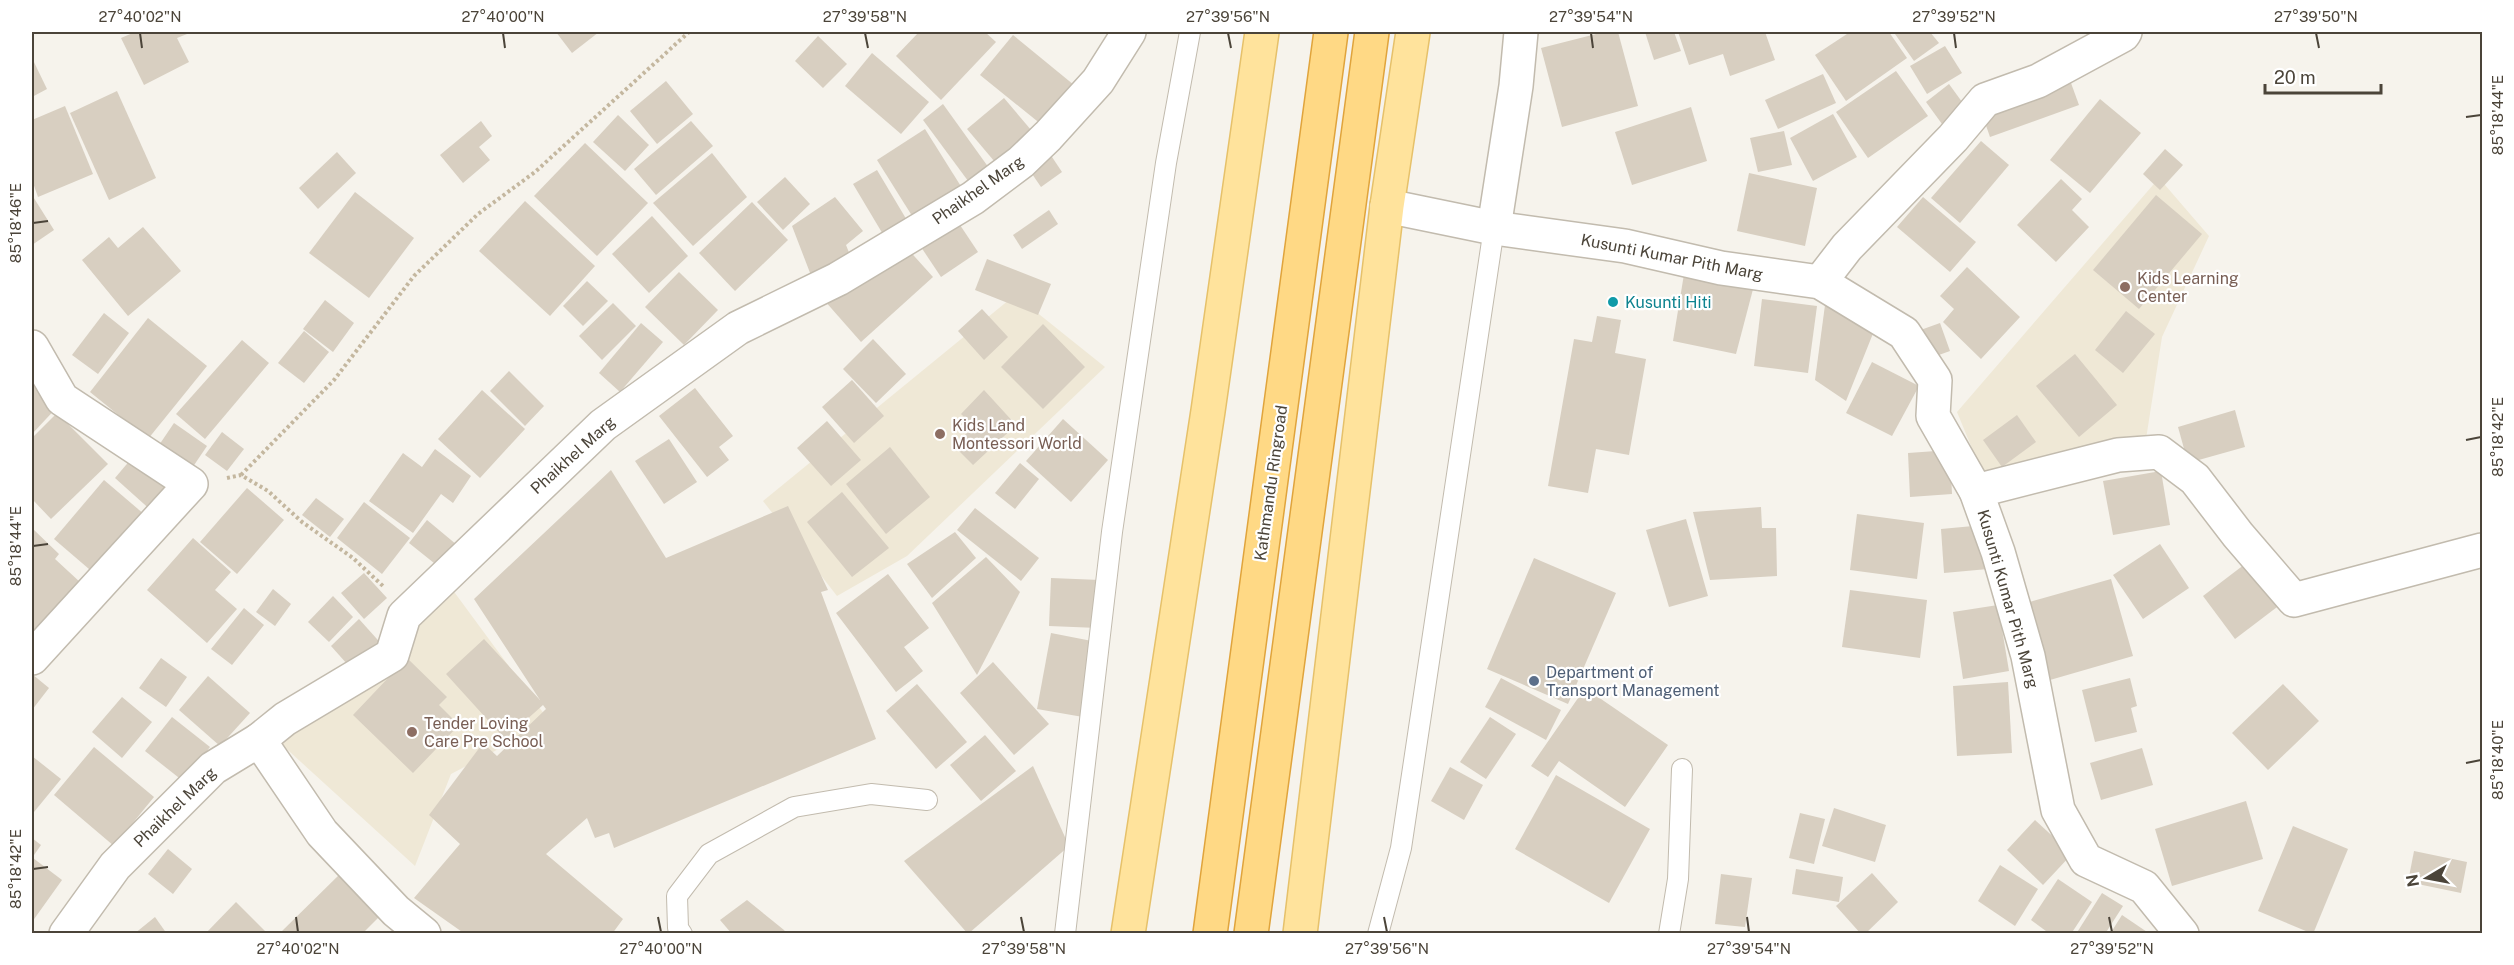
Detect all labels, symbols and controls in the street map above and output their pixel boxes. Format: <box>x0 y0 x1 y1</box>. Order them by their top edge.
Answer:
text: 27°40'02"N <box>98 8 182 25</box>
text: 27°40'00"N <box>461 8 545 25</box>
text: 27°39'58"N <box>823 8 907 25</box>
text: 27°39'56"N <box>1186 8 1270 25</box>
text: 27°39'54"N <box>1549 8 1633 25</box>
text: 27°39'52"N <box>1912 8 1996 25</box>
text: 27°39'50"N <box>2274 8 2358 25</box>
scale bar <box>2265 57 2380 95</box>
text: 20 m <box>2274 67 2316 88</box>
text: 85°18'44"E <box>2489 75 2506 155</box>
street label: Phaikhel Marg <box>929 151 1027 229</box>
text: 85°18'46"E <box>7 183 24 263</box>
street label: Kusunti Kumar Pith Marg <box>1579 230 1765 284</box>
place label: Kids Learning Center <box>2137 269 2239 306</box>
marker: Kids Learning Center <box>2118 280 2132 294</box>
place label: Kusunti Hiti <box>1625 293 1712 312</box>
marker: Kusunti Hiti <box>1606 295 1620 309</box>
text: 85°18'42"E <box>2489 397 2506 477</box>
street label: Kathmandu Ringroad <box>1251 404 1291 562</box>
street label: Phaikhel Marg <box>527 412 619 498</box>
place label: Kids Land Montessori World <box>952 416 1082 453</box>
marker: Kids Land Montessori World <box>933 427 947 441</box>
text: 85°18'44"E <box>7 506 24 586</box>
street label: Kusunti Kumar Pith Marg <box>1973 507 2043 691</box>
place label: Department of Transport Management <box>1546 663 1720 700</box>
marker: Department of Transport Management <box>1527 674 1541 688</box>
place label: Tender Loving Care Pre School <box>424 714 544 751</box>
text: 85°18'40"E <box>2489 720 2506 800</box>
marker: Tender Loving Care Pre School <box>405 725 419 739</box>
street label: Phaikhel Marg <box>130 763 220 851</box>
text: 85°18'42"E <box>7 829 24 909</box>
north arrow <box>2397 848 2457 908</box>
text: N <box>2402 873 2423 888</box>
text: 27°40'02"N <box>256 940 340 957</box>
text: 27°40'00"N <box>619 940 703 957</box>
text: 27°39'58"N <box>982 940 1066 957</box>
text: 27°39'56"N <box>1345 940 1429 957</box>
text: 27°39'54"N <box>1707 940 1791 957</box>
text: 27°39'52"N <box>2070 940 2154 957</box>

